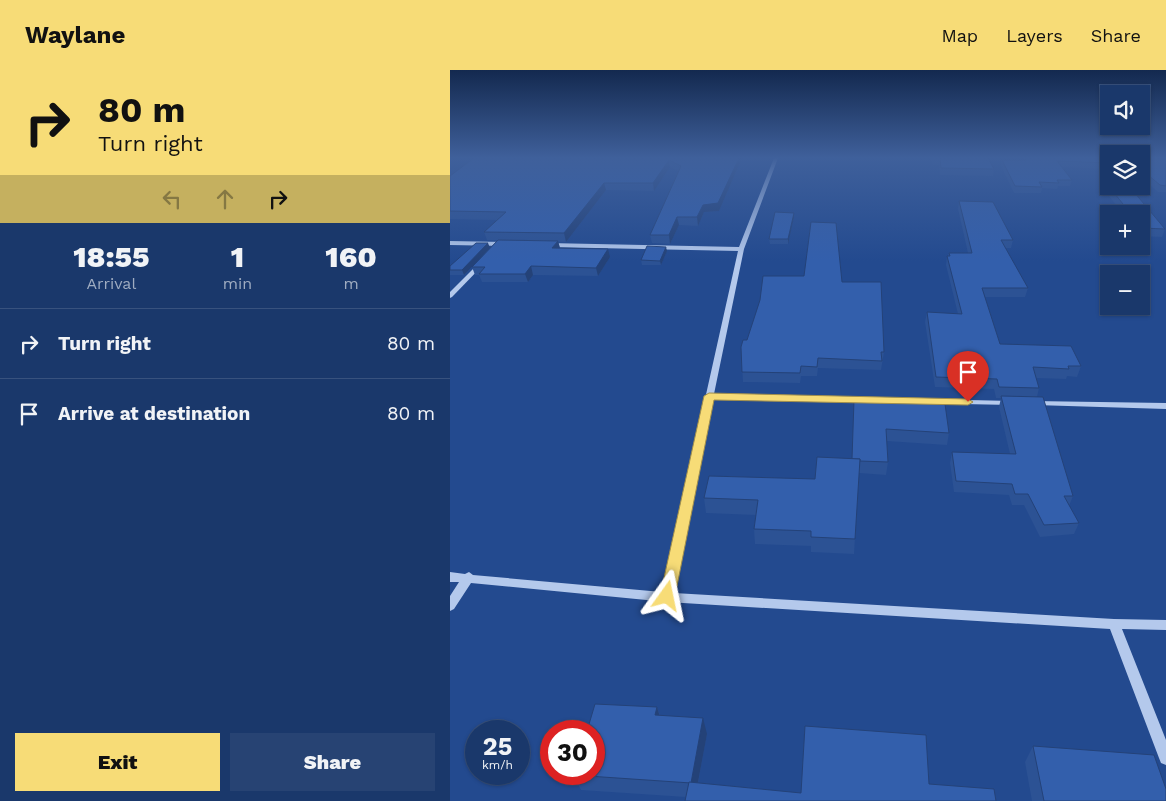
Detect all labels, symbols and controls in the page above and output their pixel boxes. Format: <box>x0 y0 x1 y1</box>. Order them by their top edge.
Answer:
text: Waylane <box>25 21 125 49</box>
text: Map <box>941 25 978 46</box>
text: Layers <box>1006 25 1063 46</box>
text: Share <box>1091 25 1141 46</box>
map controls <box>1100 85 1150 315</box>
button: sound <box>1100 85 1150 135</box>
text: 80 m <box>98 89 185 131</box>
icon: right <box>15 90 80 155</box>
text: Turn right <box>98 131 203 156</box>
button: layers <box>1100 145 1150 195</box>
icon: left <box>158 185 186 213</box>
icon: ahead <box>211 185 239 213</box>
icon: right <box>264 185 292 213</box>
button: + <box>1100 205 1150 255</box>
text: 18:55 <box>73 239 150 274</box>
text: 1 <box>231 239 244 274</box>
text: 160 <box>325 239 377 274</box>
button: − <box>1100 265 1150 315</box>
text: Arrival <box>86 274 136 293</box>
text: min <box>223 274 252 293</box>
text: m <box>343 274 359 293</box>
icon: right <box>15 330 43 358</box>
text: Turn right <box>58 332 151 355</box>
text: 80 m <box>387 332 435 355</box>
pin <box>947 351 989 402</box>
icon: arrive <box>954 358 982 386</box>
icon: arrive <box>15 400 43 428</box>
text: Arrive at destination <box>58 402 250 425</box>
text: 80 m <box>387 402 435 425</box>
position arrow <box>640 569 692 621</box>
speed limit sign: 30 <box>540 720 605 785</box>
text: 25 <box>483 732 512 761</box>
button: Exit <box>15 733 220 791</box>
button: Share <box>230 733 435 791</box>
text: km/h <box>482 758 513 772</box>

